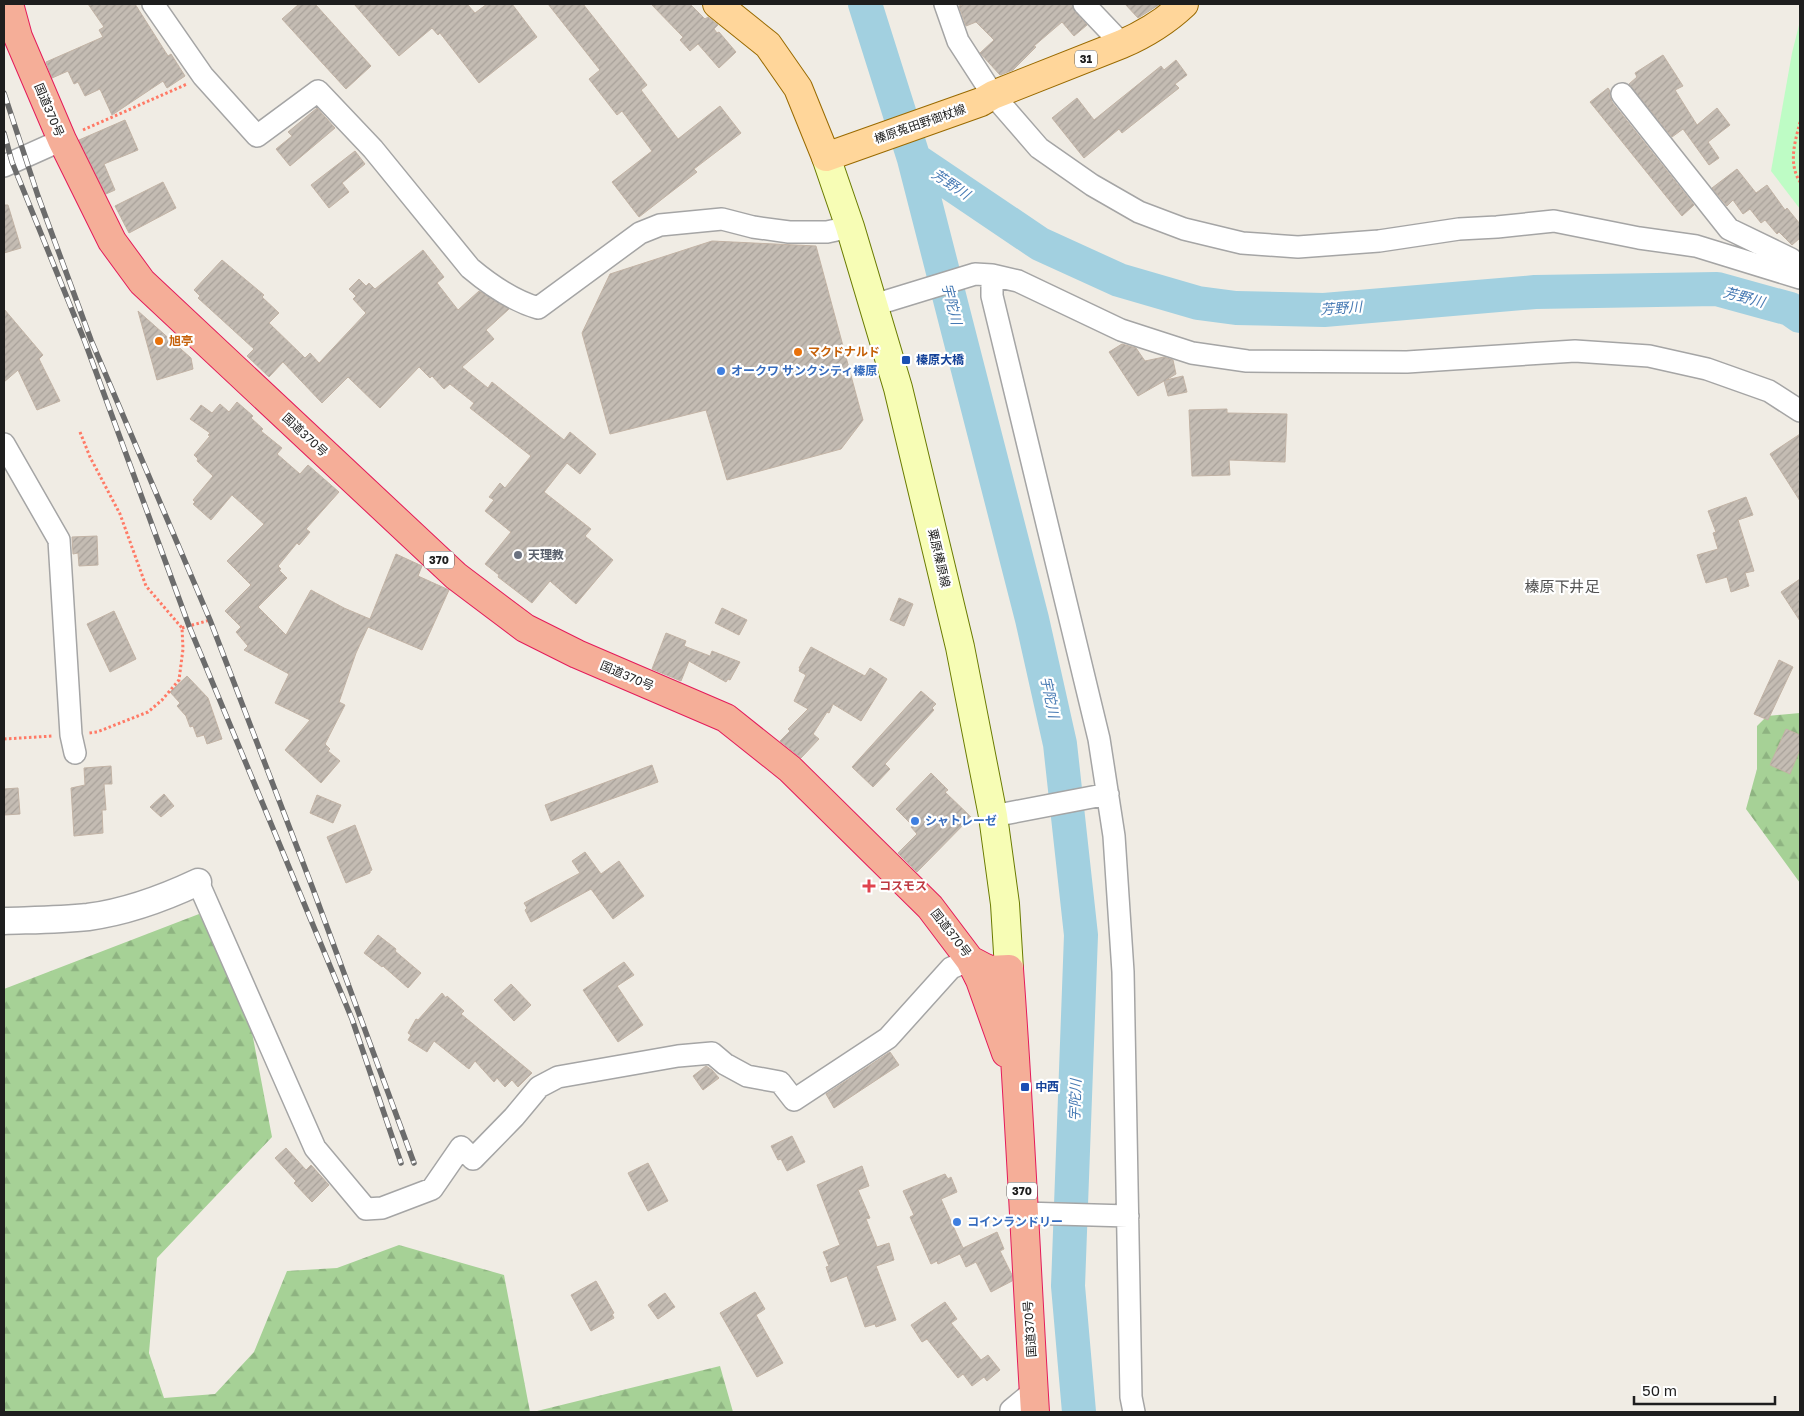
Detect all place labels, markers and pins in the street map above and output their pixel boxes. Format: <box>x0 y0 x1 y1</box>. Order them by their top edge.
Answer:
place label: 旭亭 <box>169 333 193 348</box>
marker: 旭亭 <box>153 335 165 347</box>
place label: マクドナルド <box>808 344 880 359</box>
marker: マクドナルド <box>792 346 804 358</box>
place label: 榛原大橋 <box>916 352 965 367</box>
marker: 榛原大橋 <box>900 354 912 366</box>
place label: オークワ サンクシティ榛原 <box>731 363 877 378</box>
marker: オークワ サンクシティ榛原 <box>715 365 727 377</box>
place label: 天理教 <box>528 547 564 562</box>
marker: 天理教 <box>512 549 524 561</box>
place label: シャトレーゼ <box>925 813 997 828</box>
marker: シャトレーゼ <box>909 815 921 827</box>
place label: コスモス <box>879 878 927 893</box>
marker: コスモス <box>863 880 875 892</box>
place label: 中西 <box>1035 1079 1059 1094</box>
marker: 中西 <box>1019 1081 1031 1093</box>
place label: コインランドリー <box>967 1214 1063 1229</box>
marker: コインランドリー <box>951 1216 963 1228</box>

